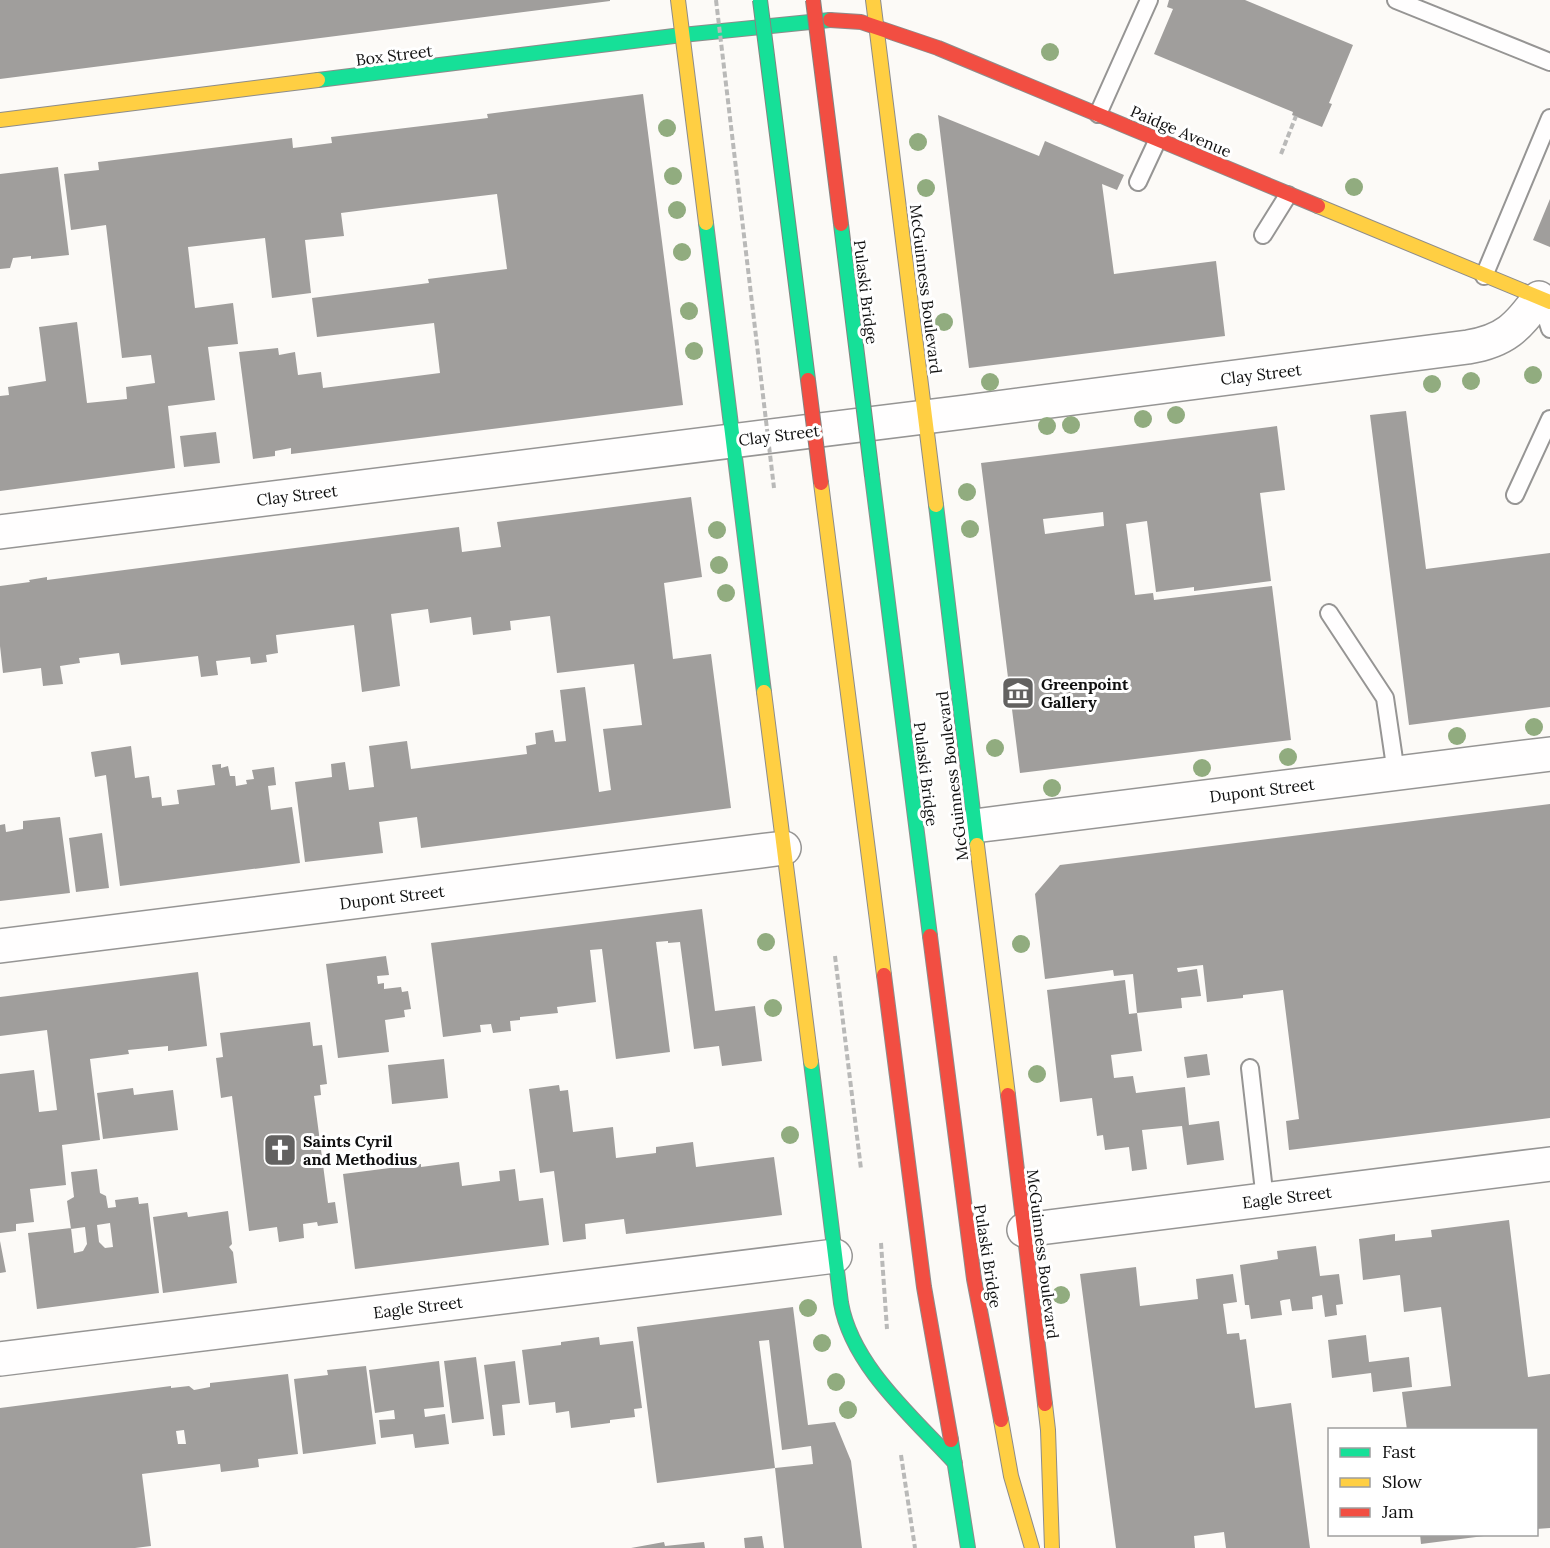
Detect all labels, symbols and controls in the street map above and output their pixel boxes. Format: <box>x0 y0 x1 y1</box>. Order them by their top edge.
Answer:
street label: Box Street <box>354 40 434 70</box>
street label: Paidge Avenue <box>1127 101 1235 161</box>
street label: McGuinness Boulevard <box>906 203 946 375</box>
street label: Pulaski Bridge <box>850 239 882 346</box>
street label: Clay Street <box>1219 359 1304 389</box>
street label: Clay Street <box>737 420 822 450</box>
street label: Clay Street <box>255 480 340 510</box>
place label: Greenpoint Gallery <box>1041 674 1129 712</box>
museum icon: Greenpoint Gallery <box>1000 675 1036 711</box>
street label: McGuinness Boulevard <box>932 690 972 862</box>
street label: Pulaski Bridge <box>910 721 942 828</box>
street label: Dupont Street <box>1208 774 1316 806</box>
street label: Dupont Street <box>338 881 446 913</box>
place label: Saints Cyril and Methodius <box>303 1131 417 1169</box>
church icon: Saints Cyril and Methodius <box>262 1132 298 1168</box>
street label: McGuinness Boulevard <box>1023 1168 1063 1340</box>
street label: Eagle Street <box>1241 1181 1334 1212</box>
street label: Pulaski Bridge <box>970 1203 1006 1310</box>
street label: Eagle Street <box>372 1291 465 1322</box>
legend <box>1328 1428 1538 1536</box>
text: Fast <box>1382 1440 1416 1463</box>
text: Slow <box>1382 1470 1422 1493</box>
text: Jam <box>1381 1500 1414 1523</box>

